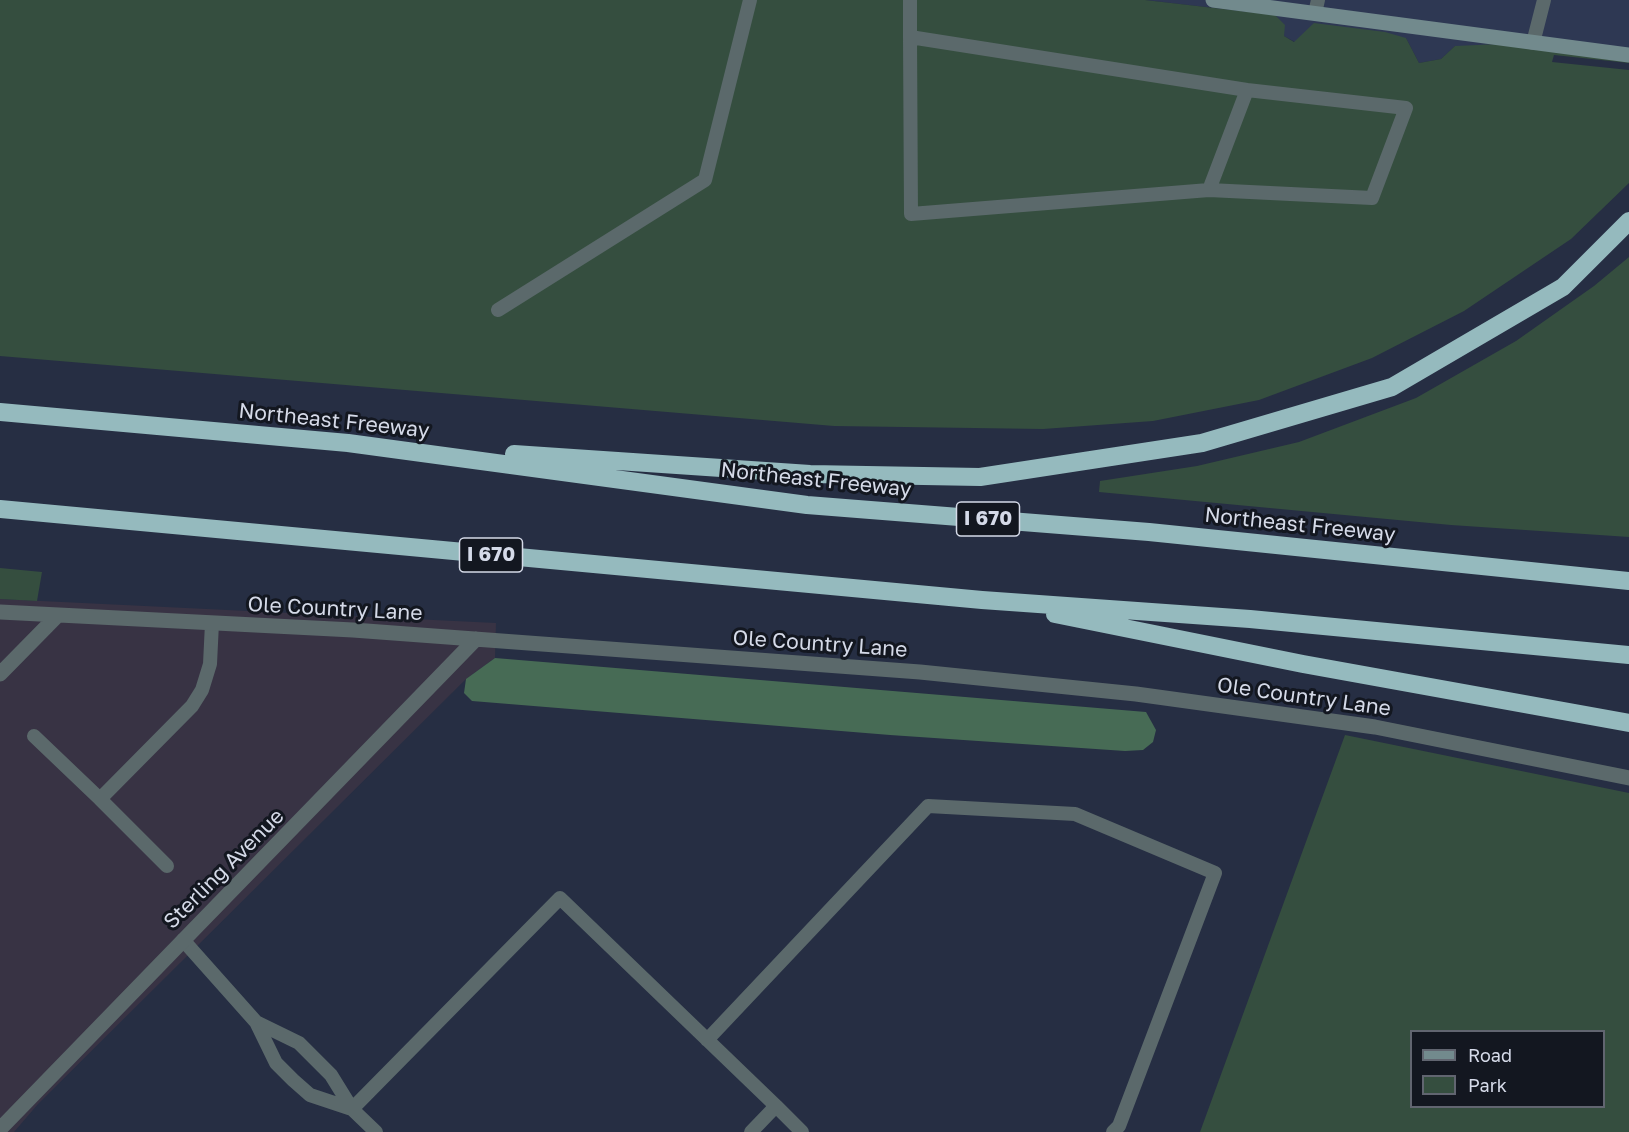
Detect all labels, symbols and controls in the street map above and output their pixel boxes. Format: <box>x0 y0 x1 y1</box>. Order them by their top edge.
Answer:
street label: Northeast Freeway <box>237 398 431 444</box>
street label: Northeast Freeway <box>719 457 913 503</box>
road number: I 670 <box>956 502 1020 536</box>
street label: Northeast Freeway <box>1203 502 1397 548</box>
road number: I 670 <box>460 538 522 572</box>
street label: Ole Country Lane <box>247 592 423 626</box>
street label: Ole Country Lane <box>732 625 908 663</box>
street label: Ole Country Lane <box>1216 672 1392 722</box>
street label: Sterling Avenue <box>159 804 289 934</box>
legend <box>1410 1030 1605 1108</box>
text: Road <box>1468 1044 1512 1066</box>
text: Park <box>1468 1074 1507 1096</box>

